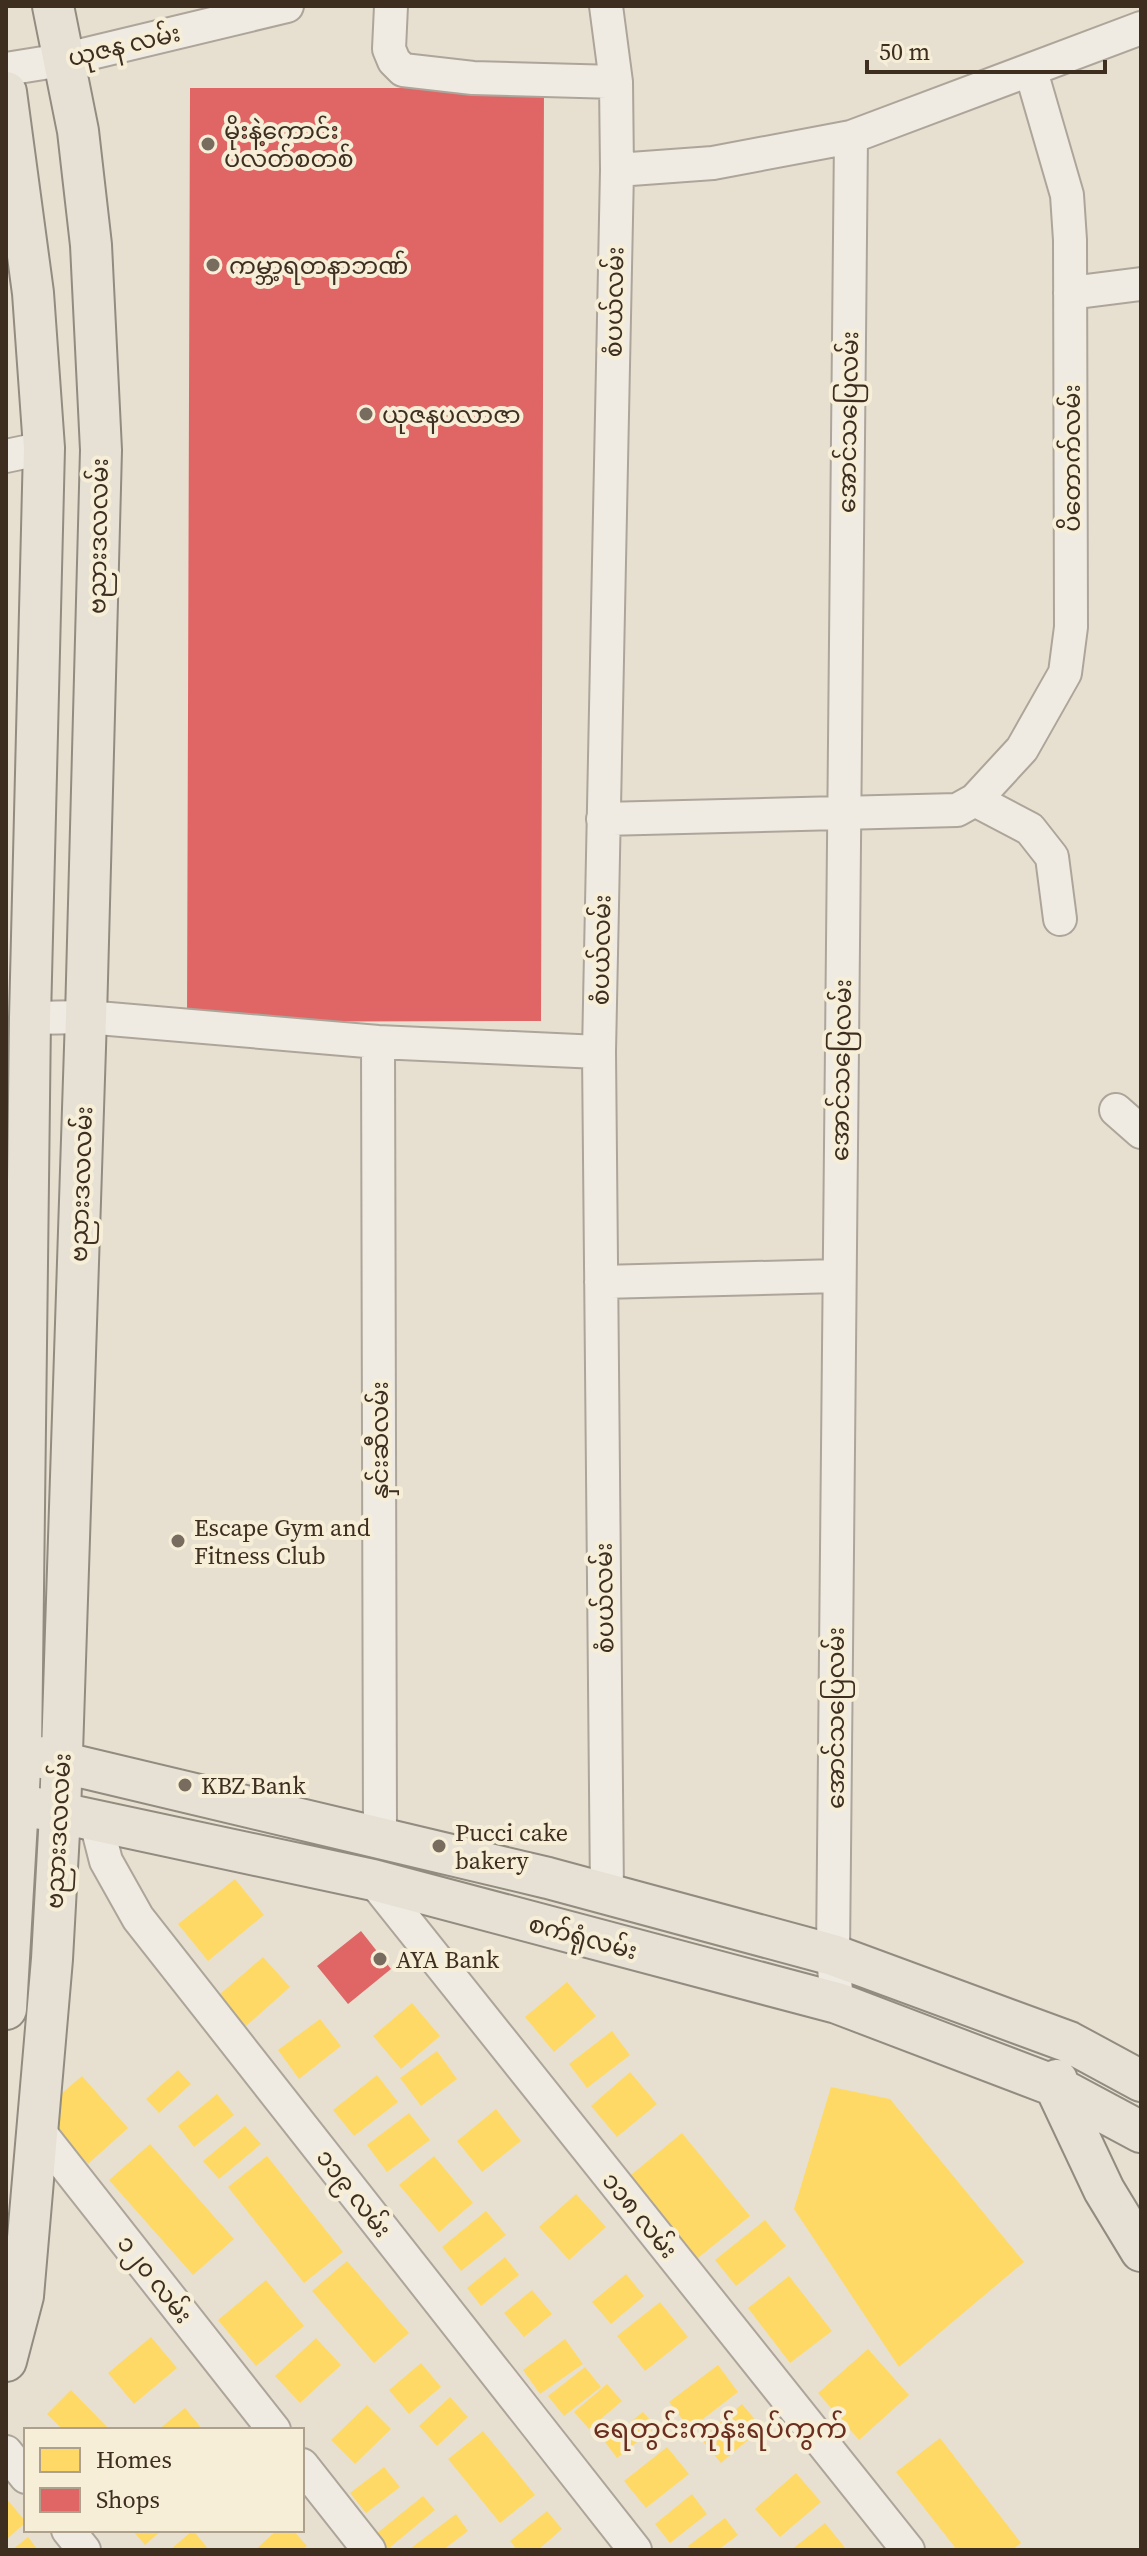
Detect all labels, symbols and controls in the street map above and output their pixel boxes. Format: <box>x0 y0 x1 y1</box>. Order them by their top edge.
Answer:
street label: ယုဇန လမ်း <box>65 16 184 77</box>
scale bar <box>867 24 1105 74</box>
text: 50 m <box>879 35 930 68</box>
place label: မိုးနဲ့ကောင်း ပလတ်စတစ် <box>224 114 354 175</box>
marker: မိုးနဲ့ကောင်း ပလတ်စတစ် <box>199 135 217 153</box>
street label: စံပယ်လမ်း <box>597 246 631 358</box>
place label: ကမ္ဘာ့ရတနာဘဏ် <box>229 249 408 285</box>
marker: ကမ္ဘာ့ရတနာဘဏ် <box>204 256 222 274</box>
street label: အောင်သပြေလမ်း <box>830 331 869 513</box>
street label: ပိတောက်လမ်း <box>1055 384 1088 532</box>
place label: ယုဇနပလာဇာ <box>382 398 521 434</box>
marker: ယုဇနပလာဇာ <box>357 405 375 423</box>
street label: ဗညားဒလလမ်း <box>80 458 119 614</box>
street label: စံပယ်လမ်း <box>584 894 618 1006</box>
street label: အောင်သပြေလမ်း <box>823 979 862 1161</box>
street label: ဗညားဒလလမ်း <box>62 1105 103 1263</box>
street label: နှင်းဆီလမ်း <box>363 1381 399 1499</box>
place label: Escape Gym and Fitness Club <box>194 1511 371 1572</box>
marker: Escape Gym and Fitness Club <box>169 1532 187 1550</box>
street label: စံပယ်လမ်း <box>587 1542 621 1654</box>
street label: အောင်သပြေလမ်း <box>819 1627 855 1809</box>
street label: ဗညားဒလလမ်း <box>37 1752 82 1910</box>
place label: KBZ Bank <box>201 1769 306 1802</box>
marker: KBZ Bank <box>176 1776 194 1794</box>
place label: Pucci cake bakery <box>455 1816 568 1877</box>
marker: Pucci cake bakery <box>430 1837 448 1855</box>
street label: စက်ရုံလမ်း <box>524 1907 641 1970</box>
place label: AYA Bank <box>396 1943 500 1976</box>
marker: AYA Bank <box>371 1950 389 1968</box>
street label: ၁၁၉ လမ်း <box>307 2142 399 2246</box>
street label: ၁၁၈ လမ်း <box>595 2165 685 2265</box>
street label: ၁၂၀ လမ်း <box>108 2228 200 2332</box>
district label: ရေတွင်းကုန်းရပ်ကွက် <box>593 2409 847 2451</box>
legend <box>24 2428 304 2532</box>
text: Homes <box>96 2443 172 2476</box>
text: Shops <box>96 2483 160 2516</box>

